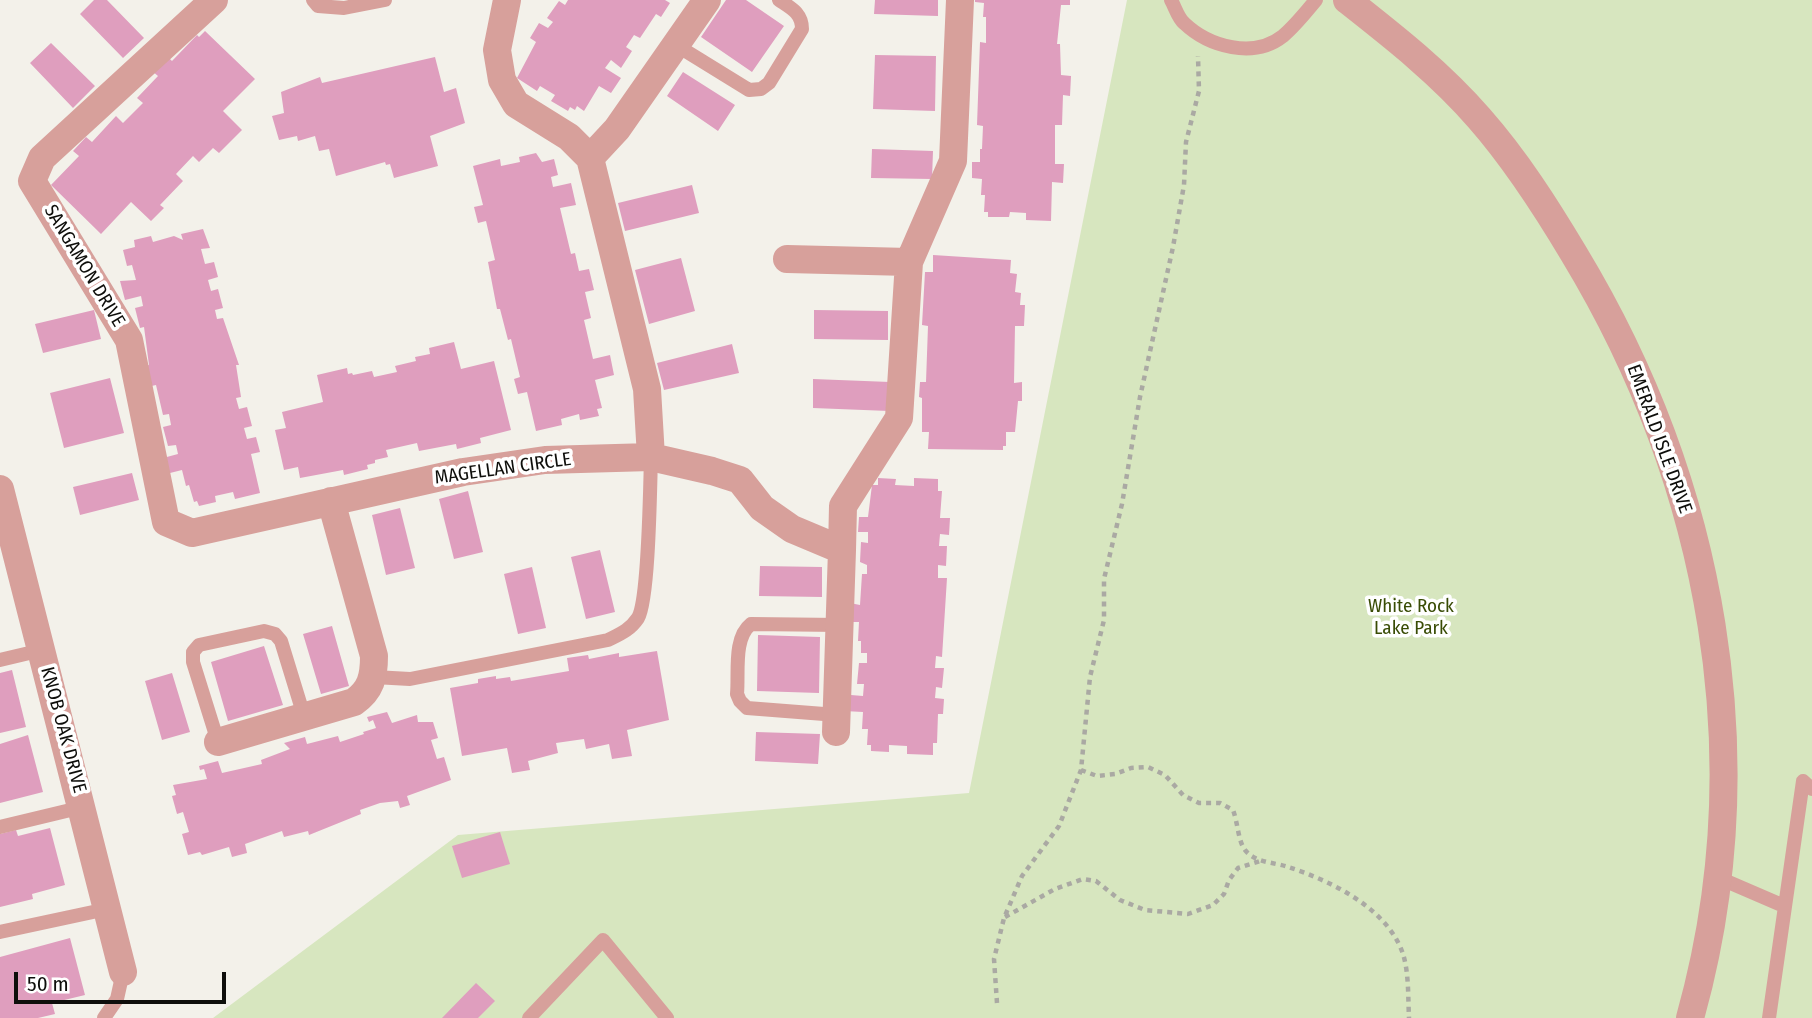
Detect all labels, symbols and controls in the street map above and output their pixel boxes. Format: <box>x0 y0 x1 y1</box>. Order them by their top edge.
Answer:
street label: SANGAMON DRIVE <box>39 201 129 331</box>
street label: EMERALD ISLE DRIVE <box>1621 361 1697 517</box>
street label: MAGELLAN CIRCLE <box>433 448 573 490</box>
park label: White Rock Lake Park <box>1368 596 1454 640</box>
street label: KNOB OAK DRIVE <box>35 664 91 796</box>
scale bar <box>18 958 229 1002</box>
text: 50 m <box>27 971 69 997</box>

